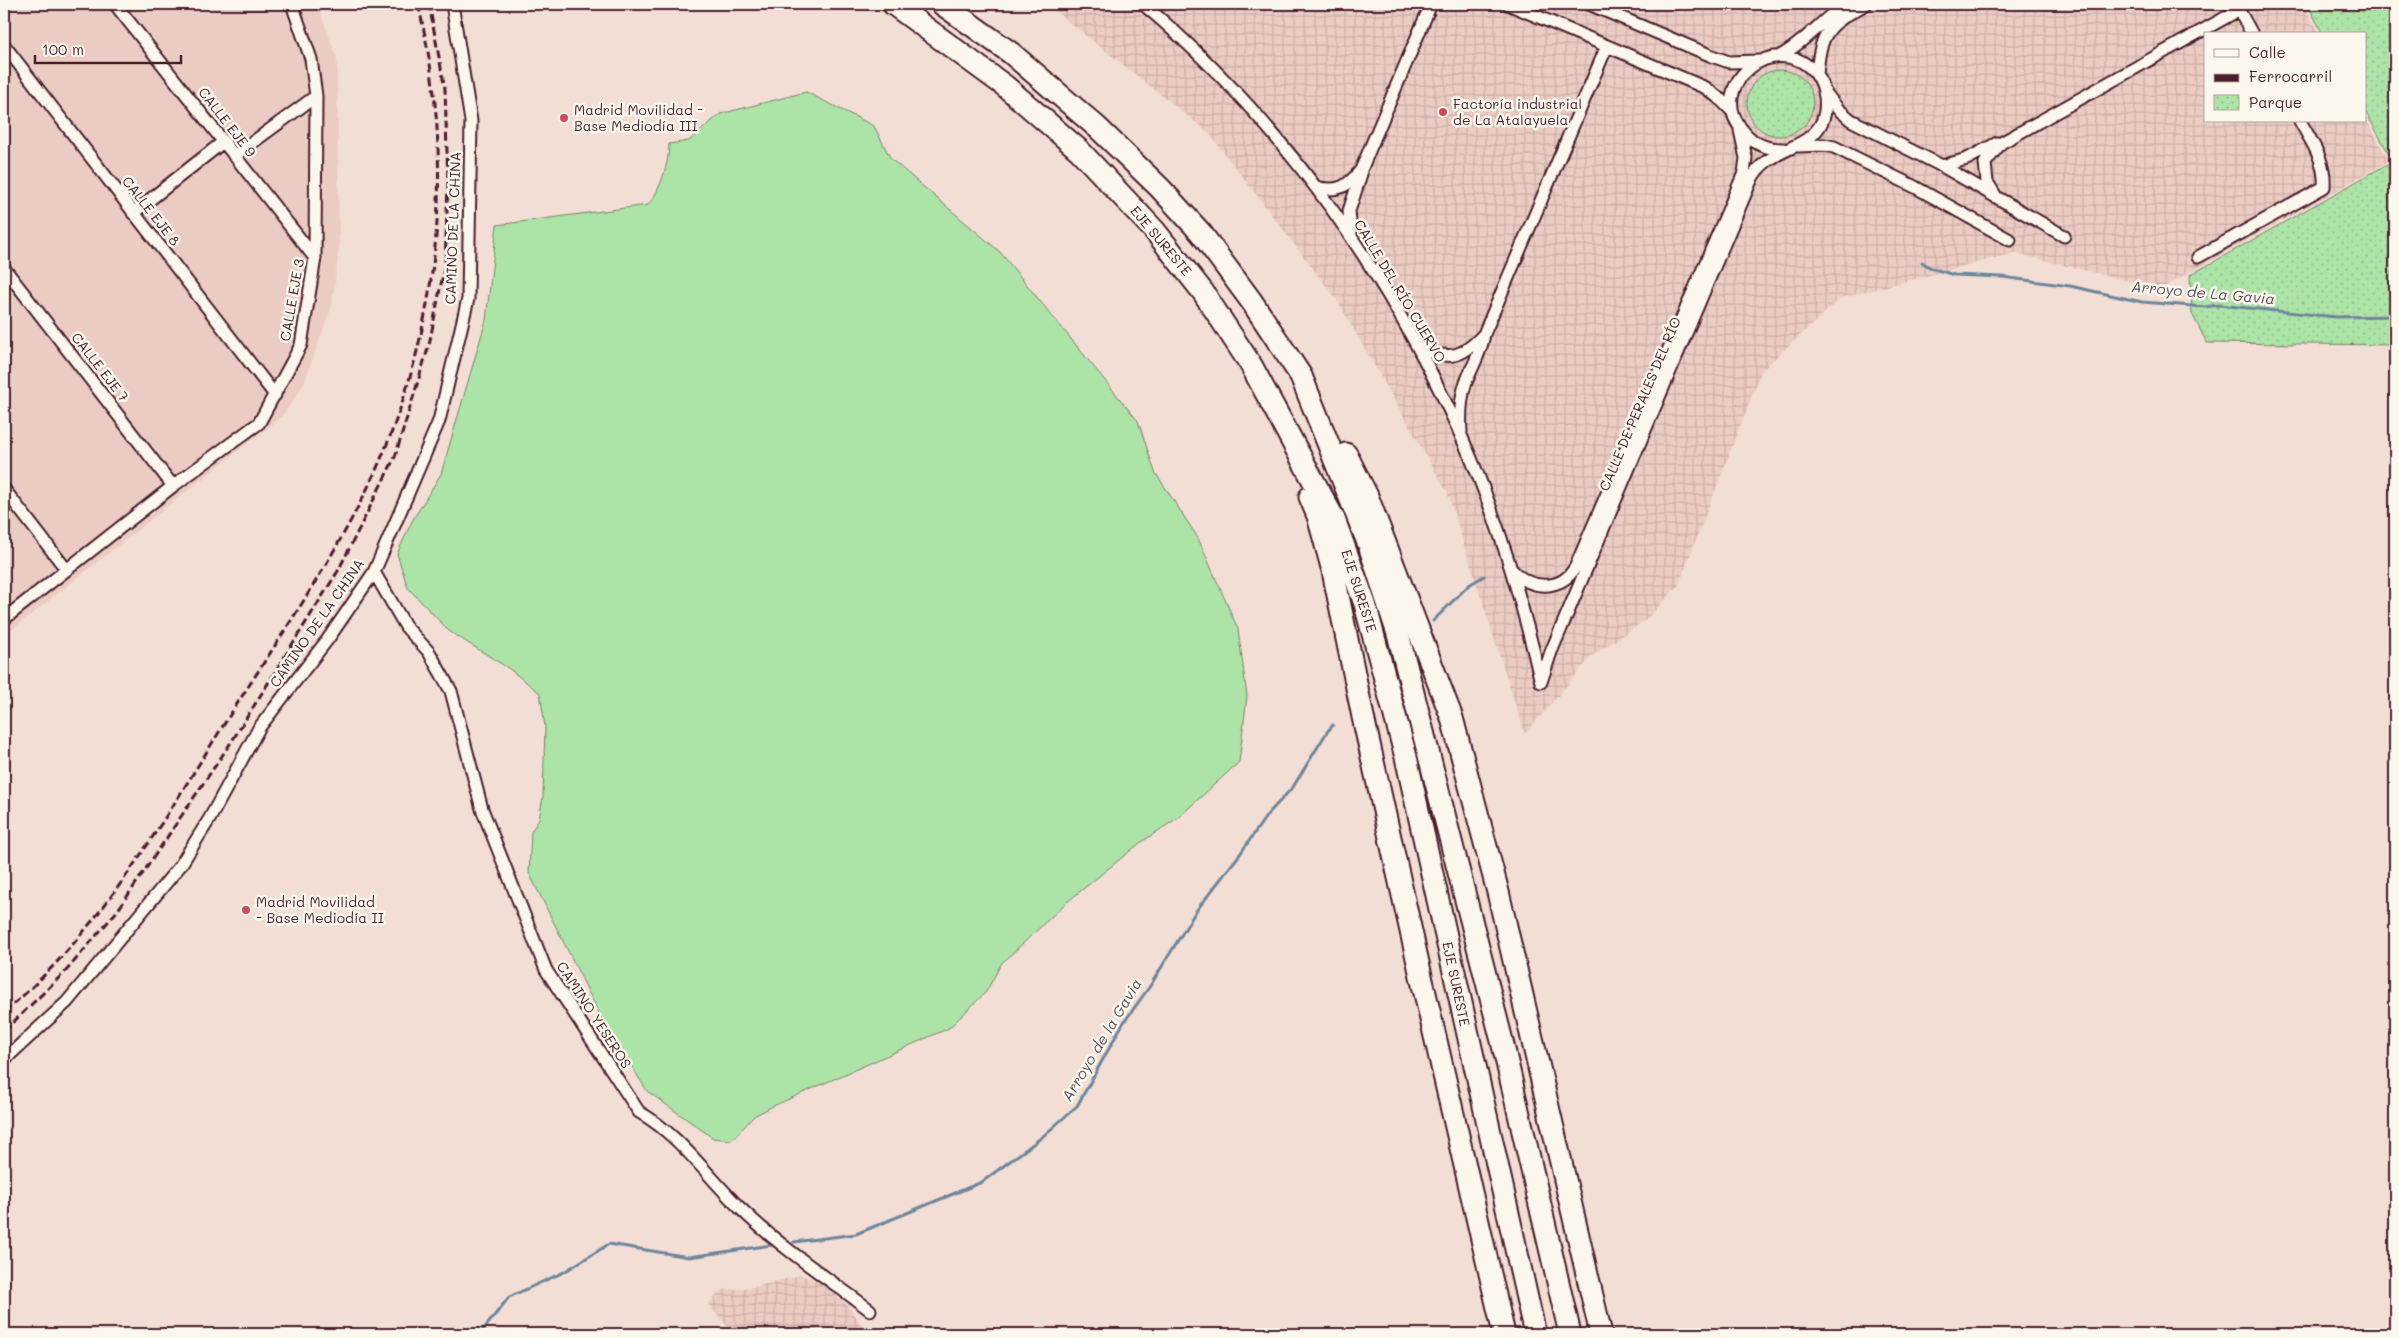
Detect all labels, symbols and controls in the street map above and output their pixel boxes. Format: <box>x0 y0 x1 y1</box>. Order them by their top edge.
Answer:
scale bar <box>35 32 181 64</box>
legend <box>2204 32 2366 122</box>
text: 100 m <box>42 39 84 59</box>
text: Calle <box>2249 42 2286 62</box>
text: Ferrocarril <box>2249 66 2332 86</box>
street label: CALLE EJE 9 <box>194 83 261 160</box>
text: Parque <box>2249 92 2302 112</box>
place label: Factoría industrial de La Atalayuela <box>1453 94 1582 129</box>
place label: Madrid Movilidad - Base Mediodía III <box>574 100 703 135</box>
marker: Factoría industrial de La Atalayuela <box>1437 106 1449 118</box>
marker: Madrid Movilidad - Base Mediodía III <box>558 112 570 124</box>
street label: CAMINO DE LA CHINA <box>440 151 465 305</box>
street label: CALLE EJE 8 <box>118 172 185 249</box>
street label: EJE SURESTE <box>1126 202 1196 280</box>
street label: CALLE DEL RÍO CUERVO <box>1350 216 1451 366</box>
street label: CALLE EJE 3 <box>275 257 308 343</box>
water label: Arroyo de La Gavia <box>2131 276 2276 308</box>
street label: CALLE DE PERALES DEL RÍO <box>1594 314 1685 494</box>
street label: CALLE EJE 7 <box>67 328 134 405</box>
street label: EJE SURESTE <box>1337 547 1382 635</box>
street label: CAMINO DE LA CHINA <box>265 555 368 691</box>
place label: Madrid Movilidad - Base Mediodía II <box>256 892 384 927</box>
marker: Madrid Movilidad - Base Mediodía II <box>240 904 252 916</box>
street label: EJE SURESTE <box>1438 940 1475 1028</box>
street label: CAMINO YESEROS <box>553 958 636 1072</box>
water label: Arroyo de la Gavia <box>1057 974 1146 1105</box>

